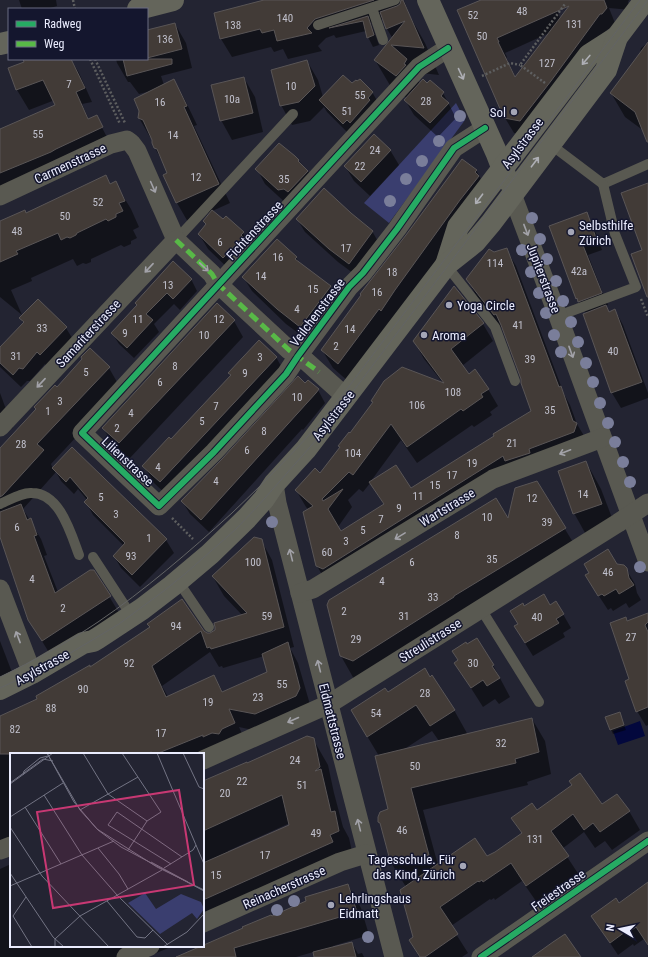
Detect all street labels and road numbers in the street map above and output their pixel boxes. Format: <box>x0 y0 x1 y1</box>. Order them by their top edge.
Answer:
street label: Asylstrasse <box>499 115 546 172</box>
street label: Carmenstrasse <box>32 140 108 187</box>
street label: Fichtenstrasse <box>223 198 286 263</box>
street label: Jupiterstrasse <box>523 241 564 315</box>
street label: Veilchenstrasse <box>287 275 348 349</box>
street label: Samariterstrasse <box>53 296 124 370</box>
street label: Asylstrasse <box>309 387 358 443</box>
street label: Lilienstrasse <box>99 434 157 489</box>
street label: Wartstrasse <box>417 485 478 530</box>
street label: Streulistrasse <box>396 615 464 665</box>
street label: Asylstrasse <box>13 646 72 688</box>
street label: Eidmattstrasse <box>316 682 349 760</box>
street label: Reinacherstrasse <box>241 863 328 912</box>
street label: Freiestrasse <box>528 866 588 915</box>

